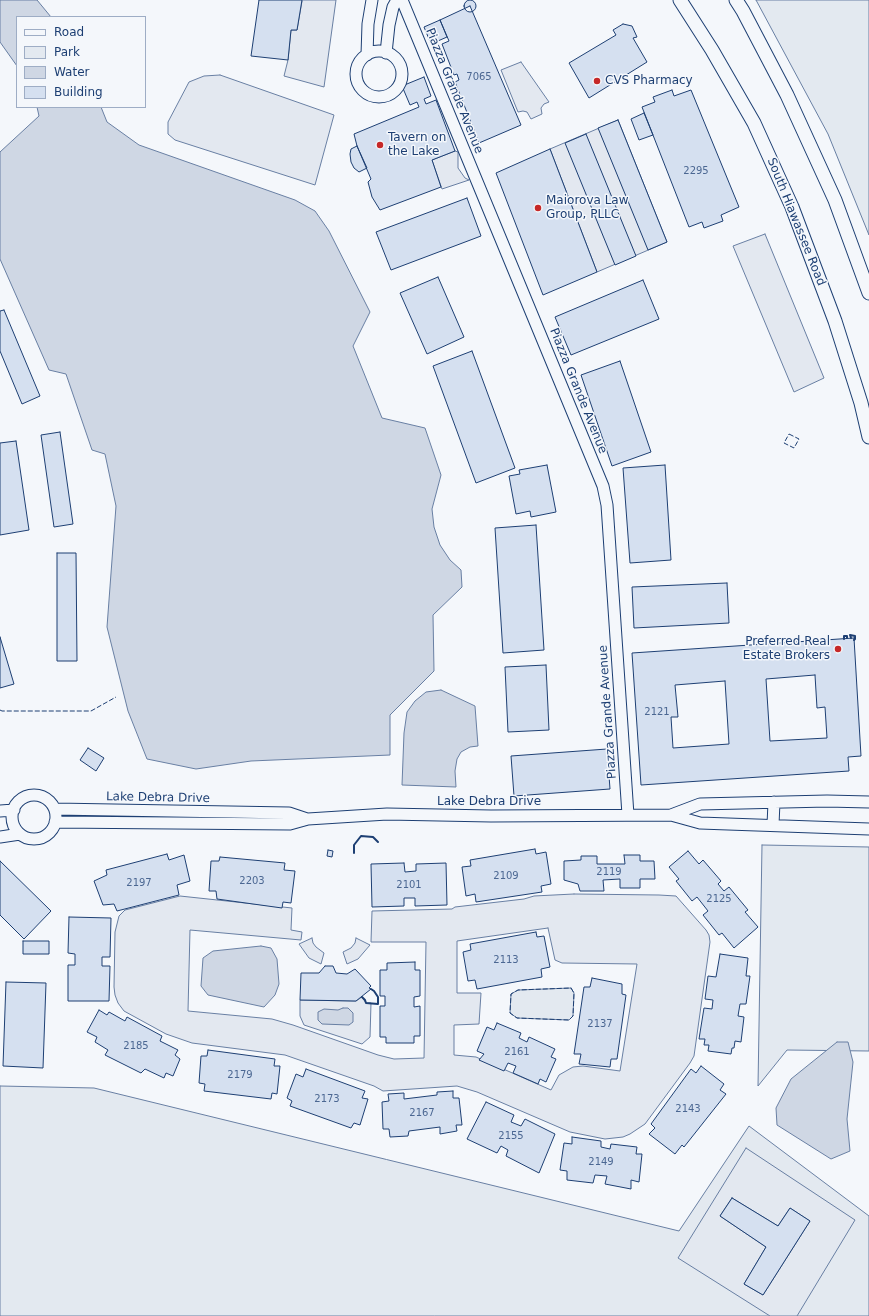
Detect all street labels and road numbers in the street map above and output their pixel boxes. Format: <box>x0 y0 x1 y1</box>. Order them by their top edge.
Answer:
street label: Piazza Grande Avenue <box>422 26 486 156</box>
street label: South Hiawassee Road <box>764 156 828 288</box>
street label: Piazza Grande Avenue <box>546 326 610 456</box>
street label: Piazza Grande Avenue <box>596 645 620 779</box>
street label: Lake Debra Drive <box>106 790 210 806</box>
street label: Lake Debra Drive <box>437 795 541 809</box>

